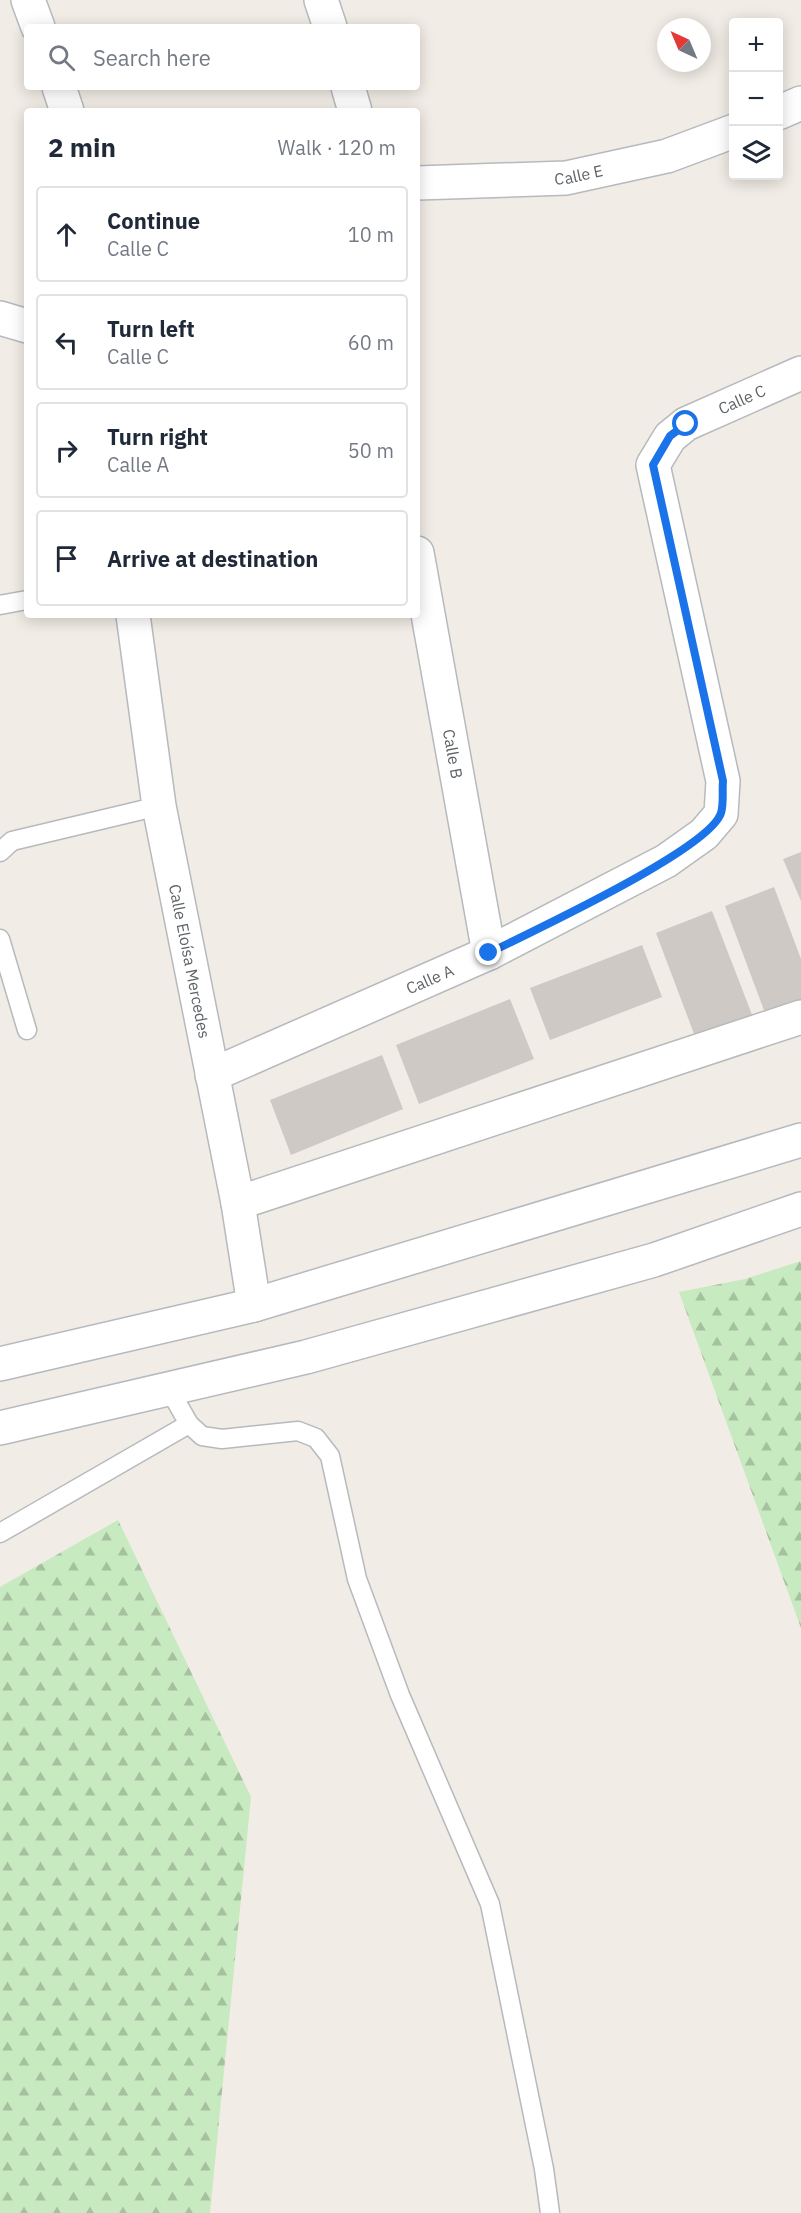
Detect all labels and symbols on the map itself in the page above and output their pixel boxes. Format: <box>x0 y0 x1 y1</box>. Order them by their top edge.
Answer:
north arrow <box>657 18 711 72</box>
street label: Calle E <box>554 160 605 188</box>
street label: Calle C <box>715 380 768 419</box>
route start <box>672 410 698 436</box>
street label: Calle B <box>439 727 467 780</box>
street label: Calle Eloísa Mercedes <box>165 882 215 1040</box>
route end <box>475 939 501 965</box>
street label: Calle A <box>403 960 457 998</box>

